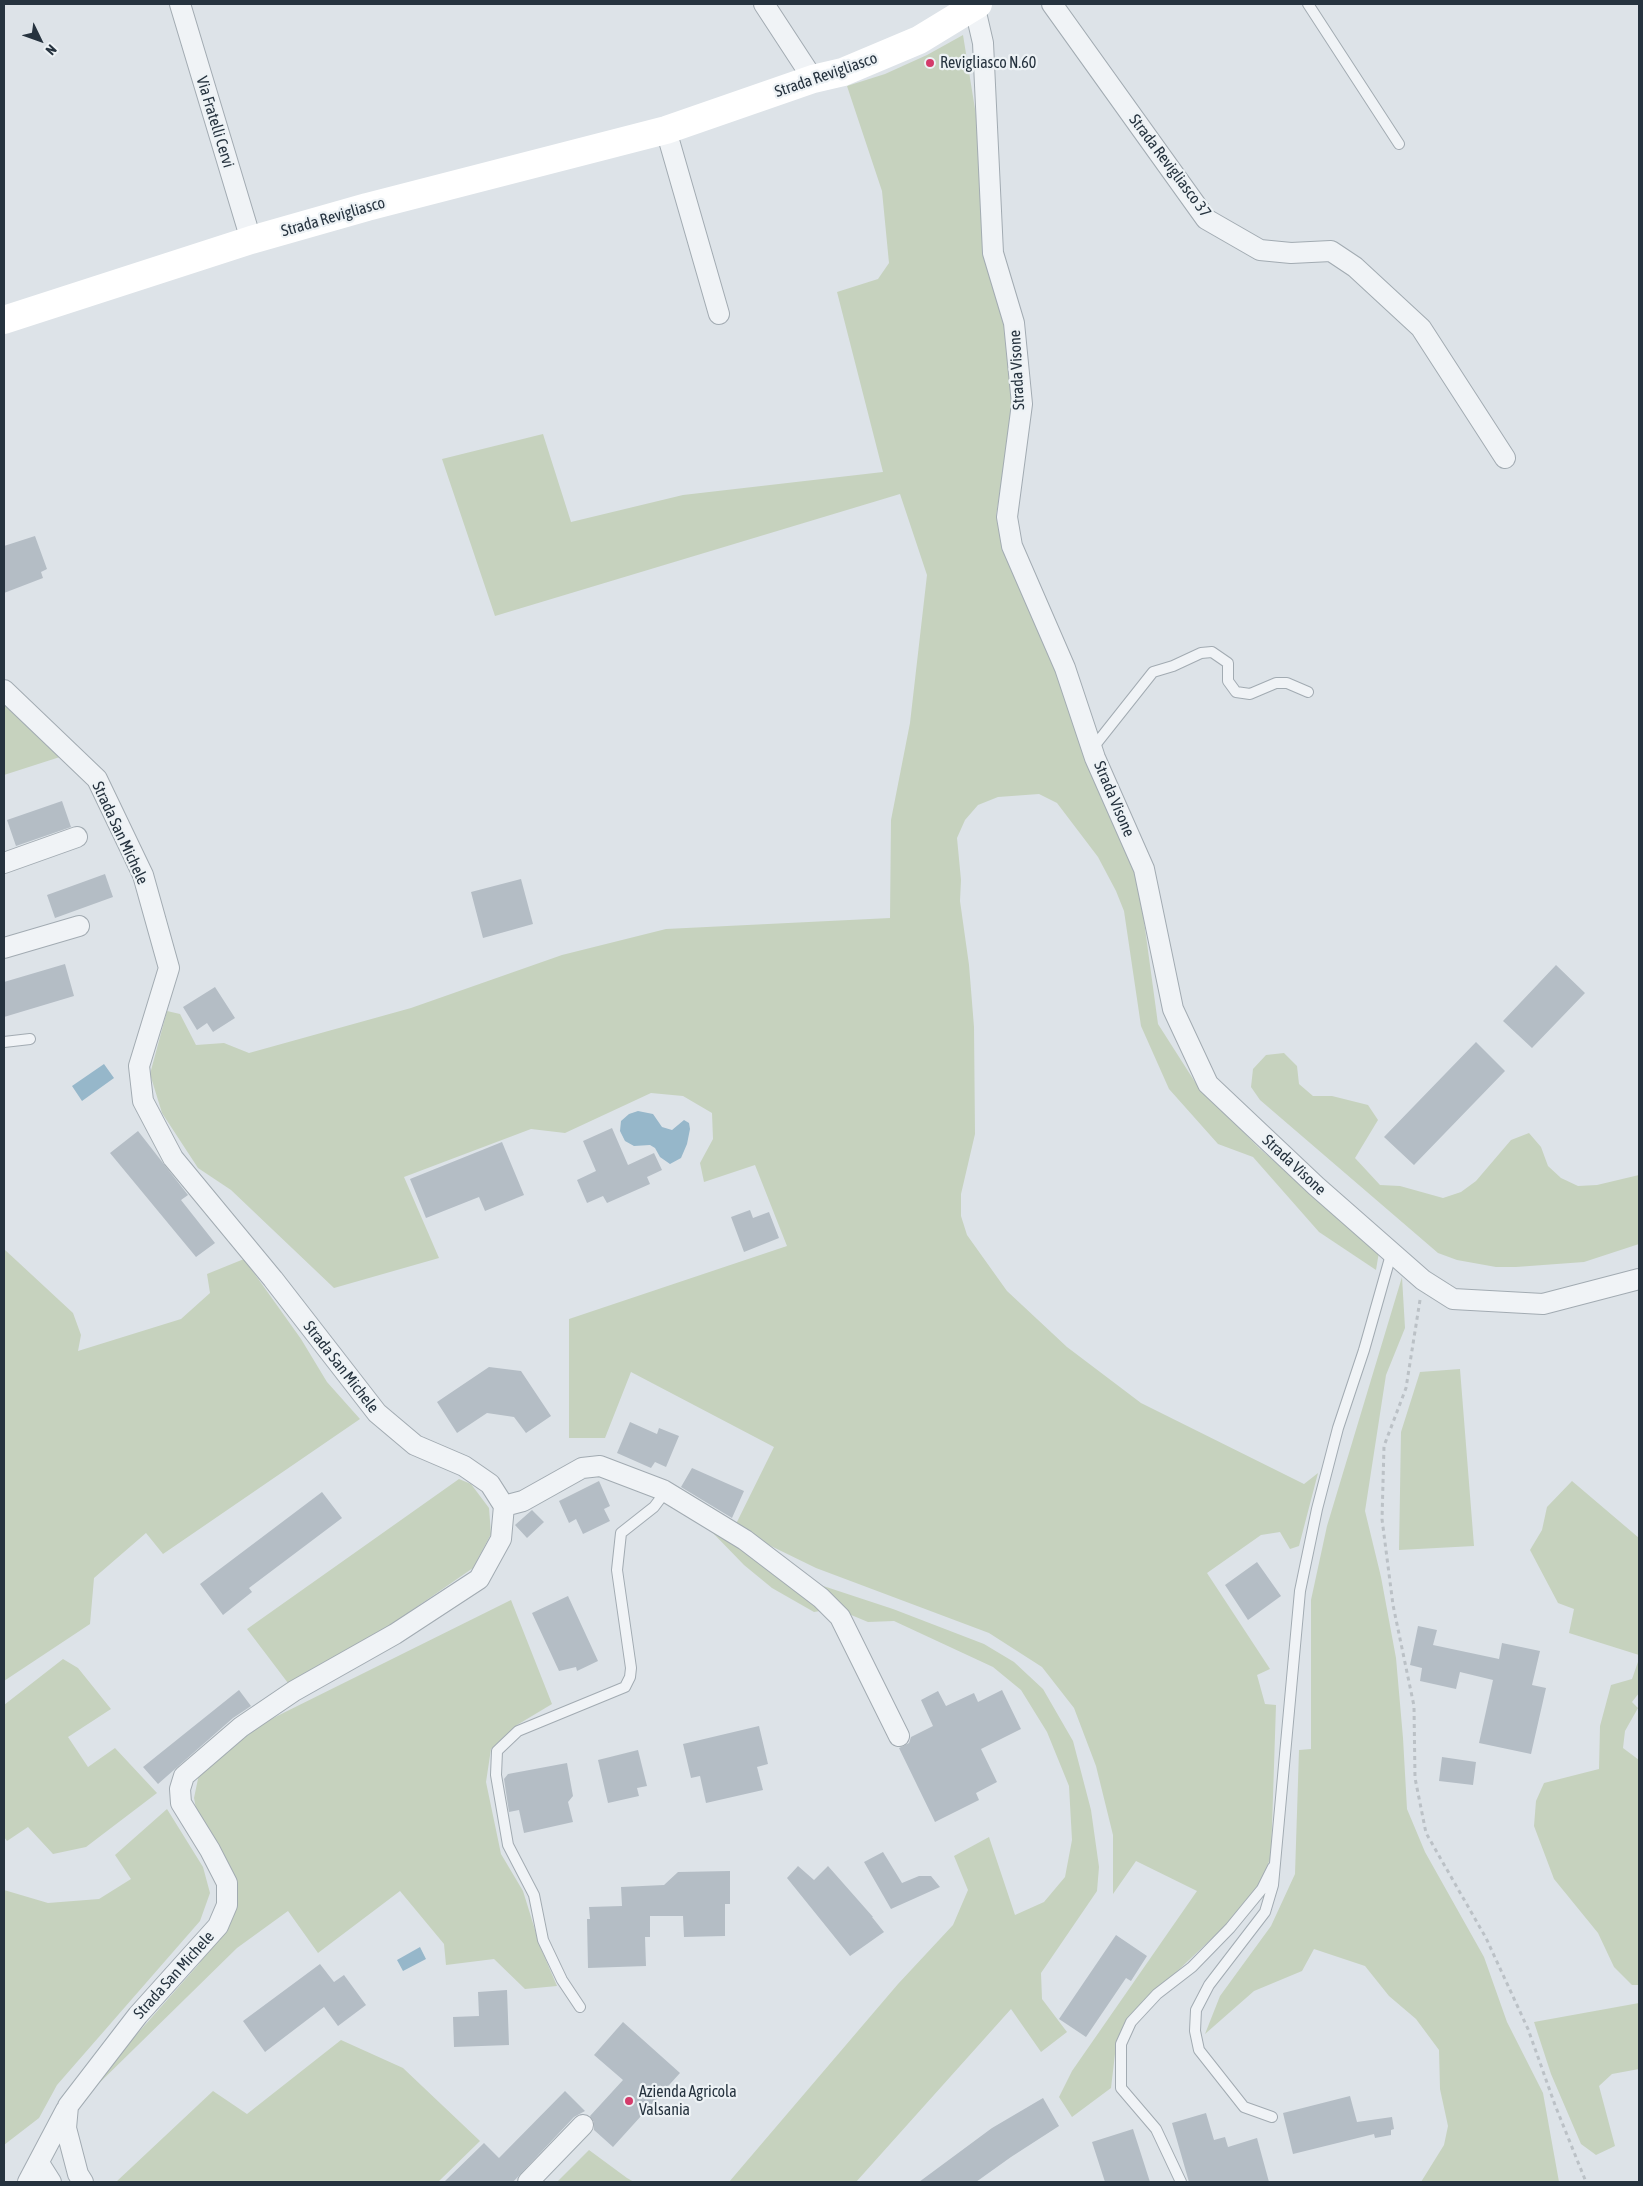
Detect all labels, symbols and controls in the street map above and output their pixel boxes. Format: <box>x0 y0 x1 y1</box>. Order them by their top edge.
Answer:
north arrow <box>15 15 65 65</box>
text: N <box>42 42 60 58</box>
street label: Strada Revigliasco <box>772 48 880 102</box>
place label: Revigliasco N.60 <box>940 53 1036 73</box>
marker: Revigliasco N.60 <box>924 57 936 69</box>
street label: Via Fratelli Cervi <box>192 74 238 170</box>
street label: Strada Revigliasco 37 <box>1125 111 1215 221</box>
street label: Strada Revigliasco <box>279 193 387 241</box>
street label: Strada Visone <box>1005 330 1029 410</box>
street label: Strada Visone <box>1090 758 1138 840</box>
street label: Strada San Michele <box>88 779 152 887</box>
street label: Strada Visone <box>1258 1131 1330 1199</box>
street label: Strada San Michele <box>299 1317 383 1417</box>
street label: Strada San Michele <box>130 1927 218 2023</box>
place label: Azienda Agricola Valsania <box>639 2082 737 2120</box>
marker: Azienda Agricola Valsania <box>623 2095 635 2107</box>

